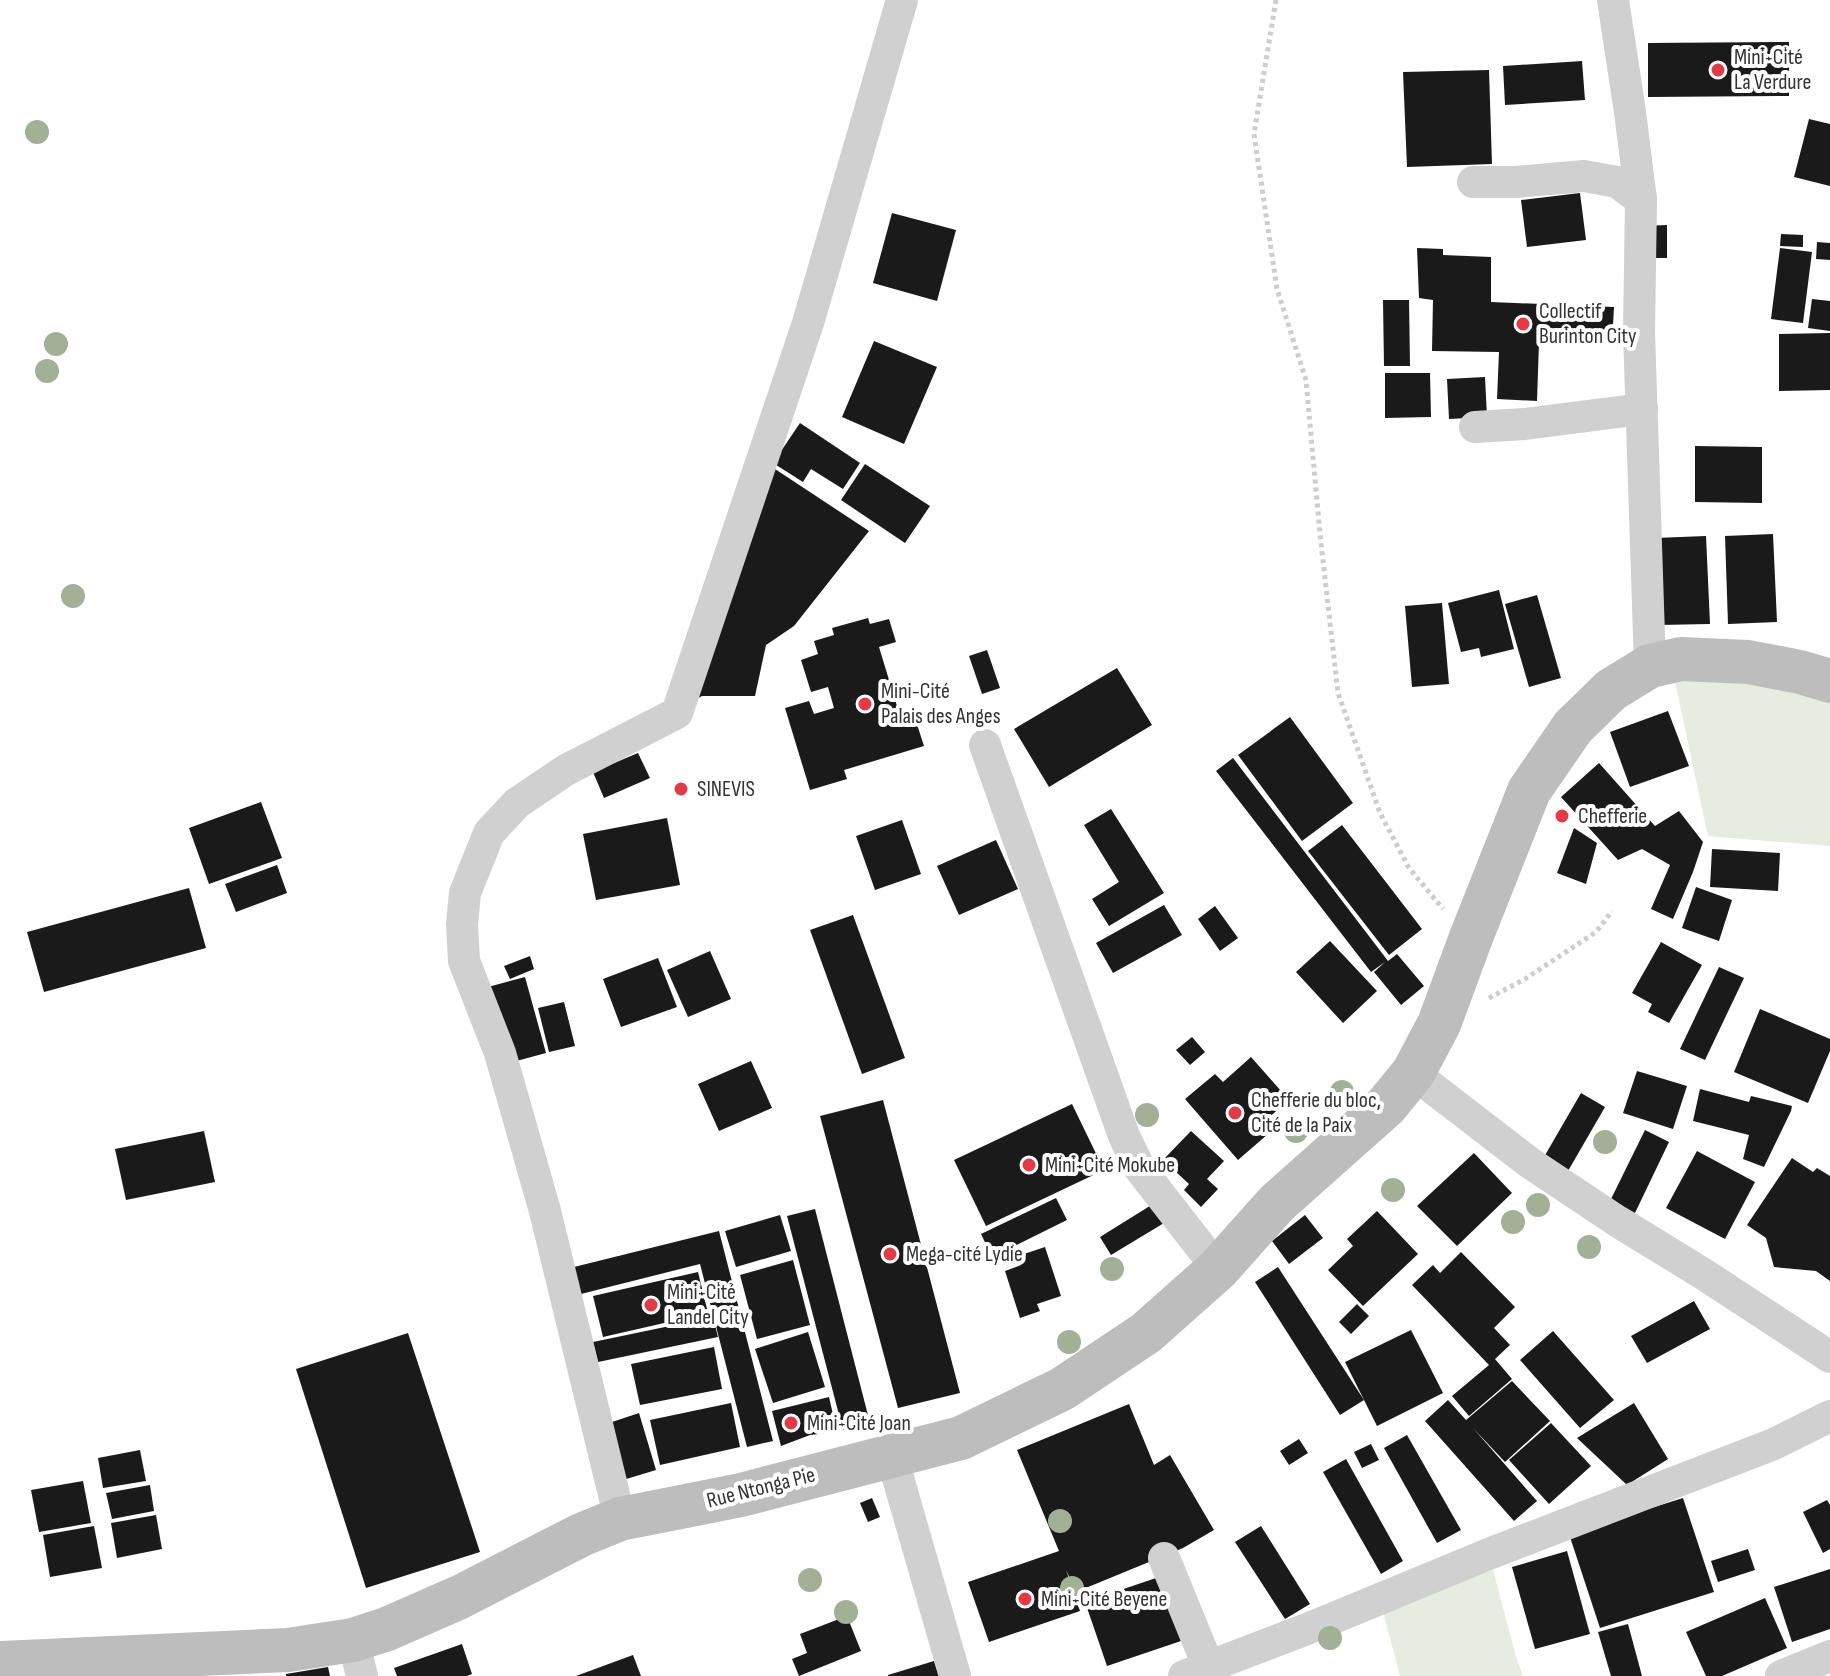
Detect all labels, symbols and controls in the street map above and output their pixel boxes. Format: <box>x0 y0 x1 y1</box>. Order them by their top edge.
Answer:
place label: Mini-Cité La Verdure <box>1734 44 1811 96</box>
marker: Mini-Cité La Verdure <box>1709 61 1727 79</box>
place label: Collectif Burinton City <box>1539 298 1637 350</box>
marker: Collectif Burinton City <box>1514 315 1532 333</box>
place label: Mini-Cité Palais des Anges <box>881 678 1001 730</box>
marker: Mini-Cité Palais des Anges <box>856 695 874 713</box>
place label: SINEVIS <box>697 776 755 803</box>
marker: SINEVIS <box>672 780 690 798</box>
place label: Chefferie <box>1578 803 1647 830</box>
marker: Chefferie <box>1553 807 1571 825</box>
place label: Chefferie du bloc, Cité de la Paix <box>1251 1087 1381 1139</box>
marker: Chefferie du bloc, Cité de la Paix <box>1226 1104 1244 1122</box>
place label: Mini-Cité Mokube <box>1045 1152 1175 1179</box>
marker: Mini-Cité Mokube <box>1020 1156 1038 1174</box>
place label: Mega-cité Lydie <box>906 1241 1023 1268</box>
marker: Mega-cité Lydie <box>881 1245 899 1263</box>
place label: Mini-Cité Landel City <box>667 1279 749 1331</box>
marker: Mini-Cité Landel City <box>642 1296 660 1314</box>
place label: Mini-Cité Joan <box>807 1410 911 1437</box>
marker: Mini-Cité Joan <box>782 1414 800 1432</box>
street label: Rue Ntonga Pie <box>704 1462 818 1514</box>
place label: Mini-Cité Beyene <box>1041 1586 1167 1613</box>
marker: Mini-Cité Beyene <box>1016 1590 1034 1608</box>

